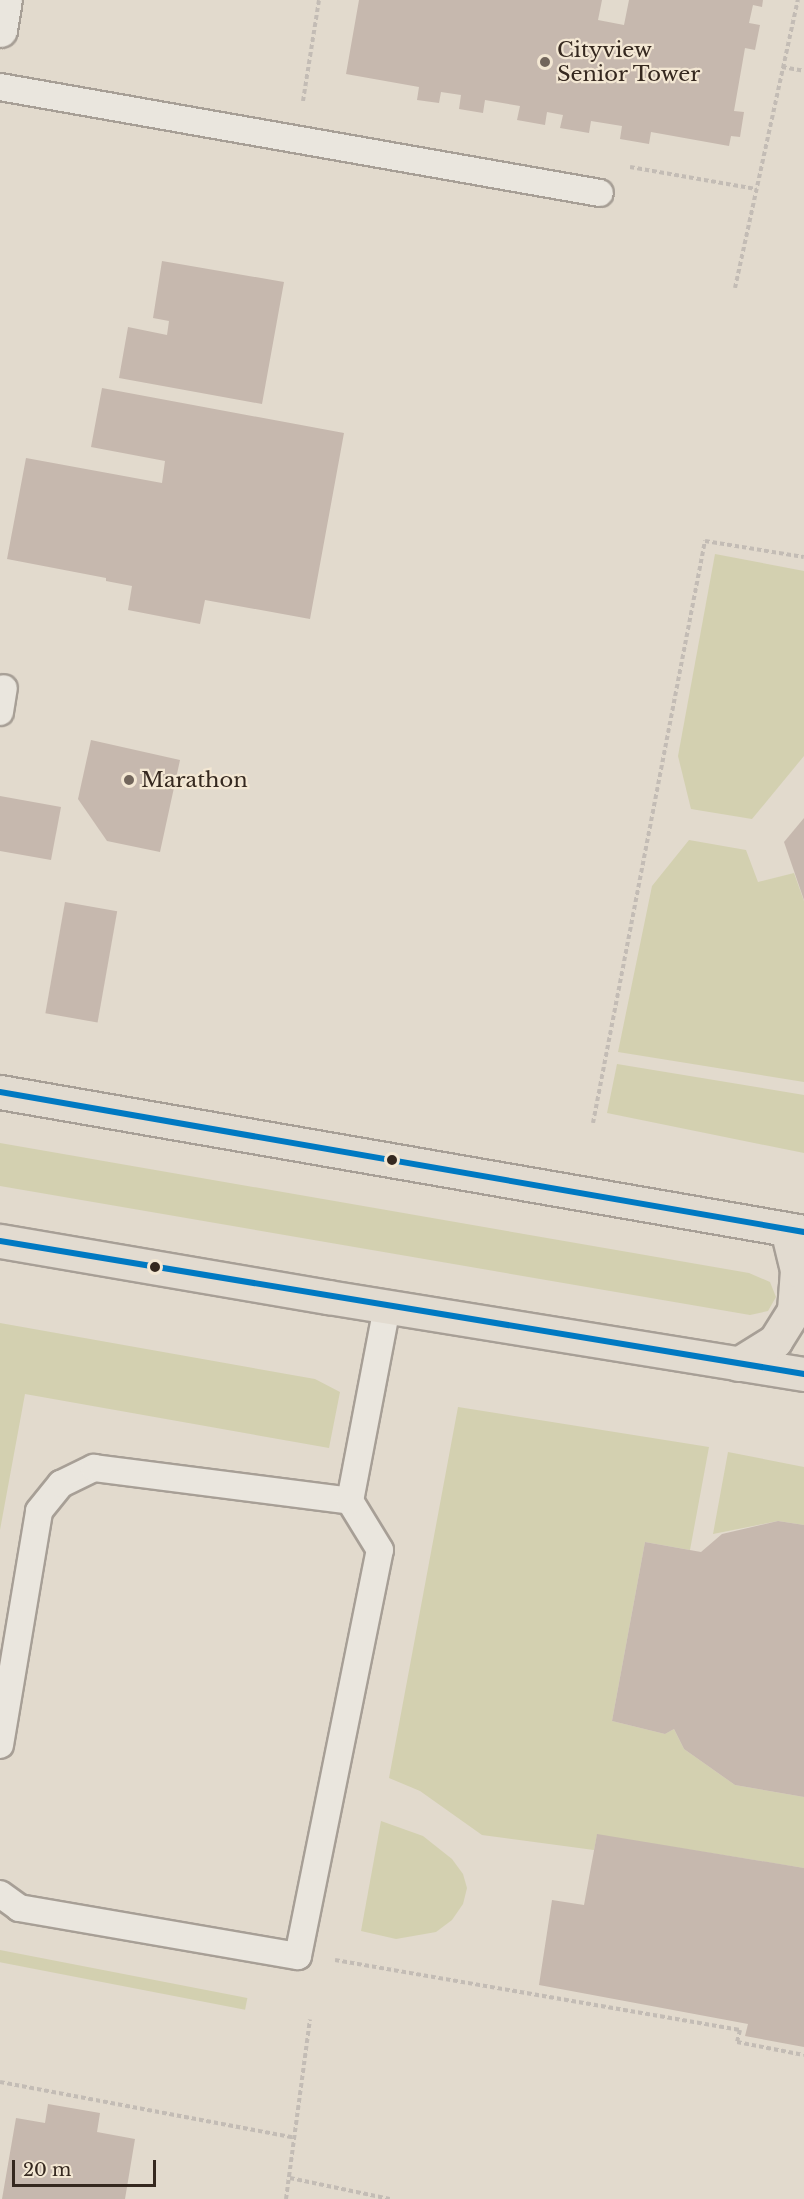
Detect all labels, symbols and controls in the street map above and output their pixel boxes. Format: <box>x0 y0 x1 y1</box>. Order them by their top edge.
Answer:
place label: Cityview Senior Tower <box>557 37 701 87</box>
marker: Cityview Senior Tower <box>538 55 552 69</box>
place label: Marathon <box>141 767 248 793</box>
marker: Marathon <box>122 773 136 787</box>
unlabelled marker <box>386 1154 398 1166</box>
unlabelled marker <box>149 1261 161 1273</box>
scale bar <box>15 2148 159 2186</box>
text: 20 m <box>23 2159 71 2181</box>

